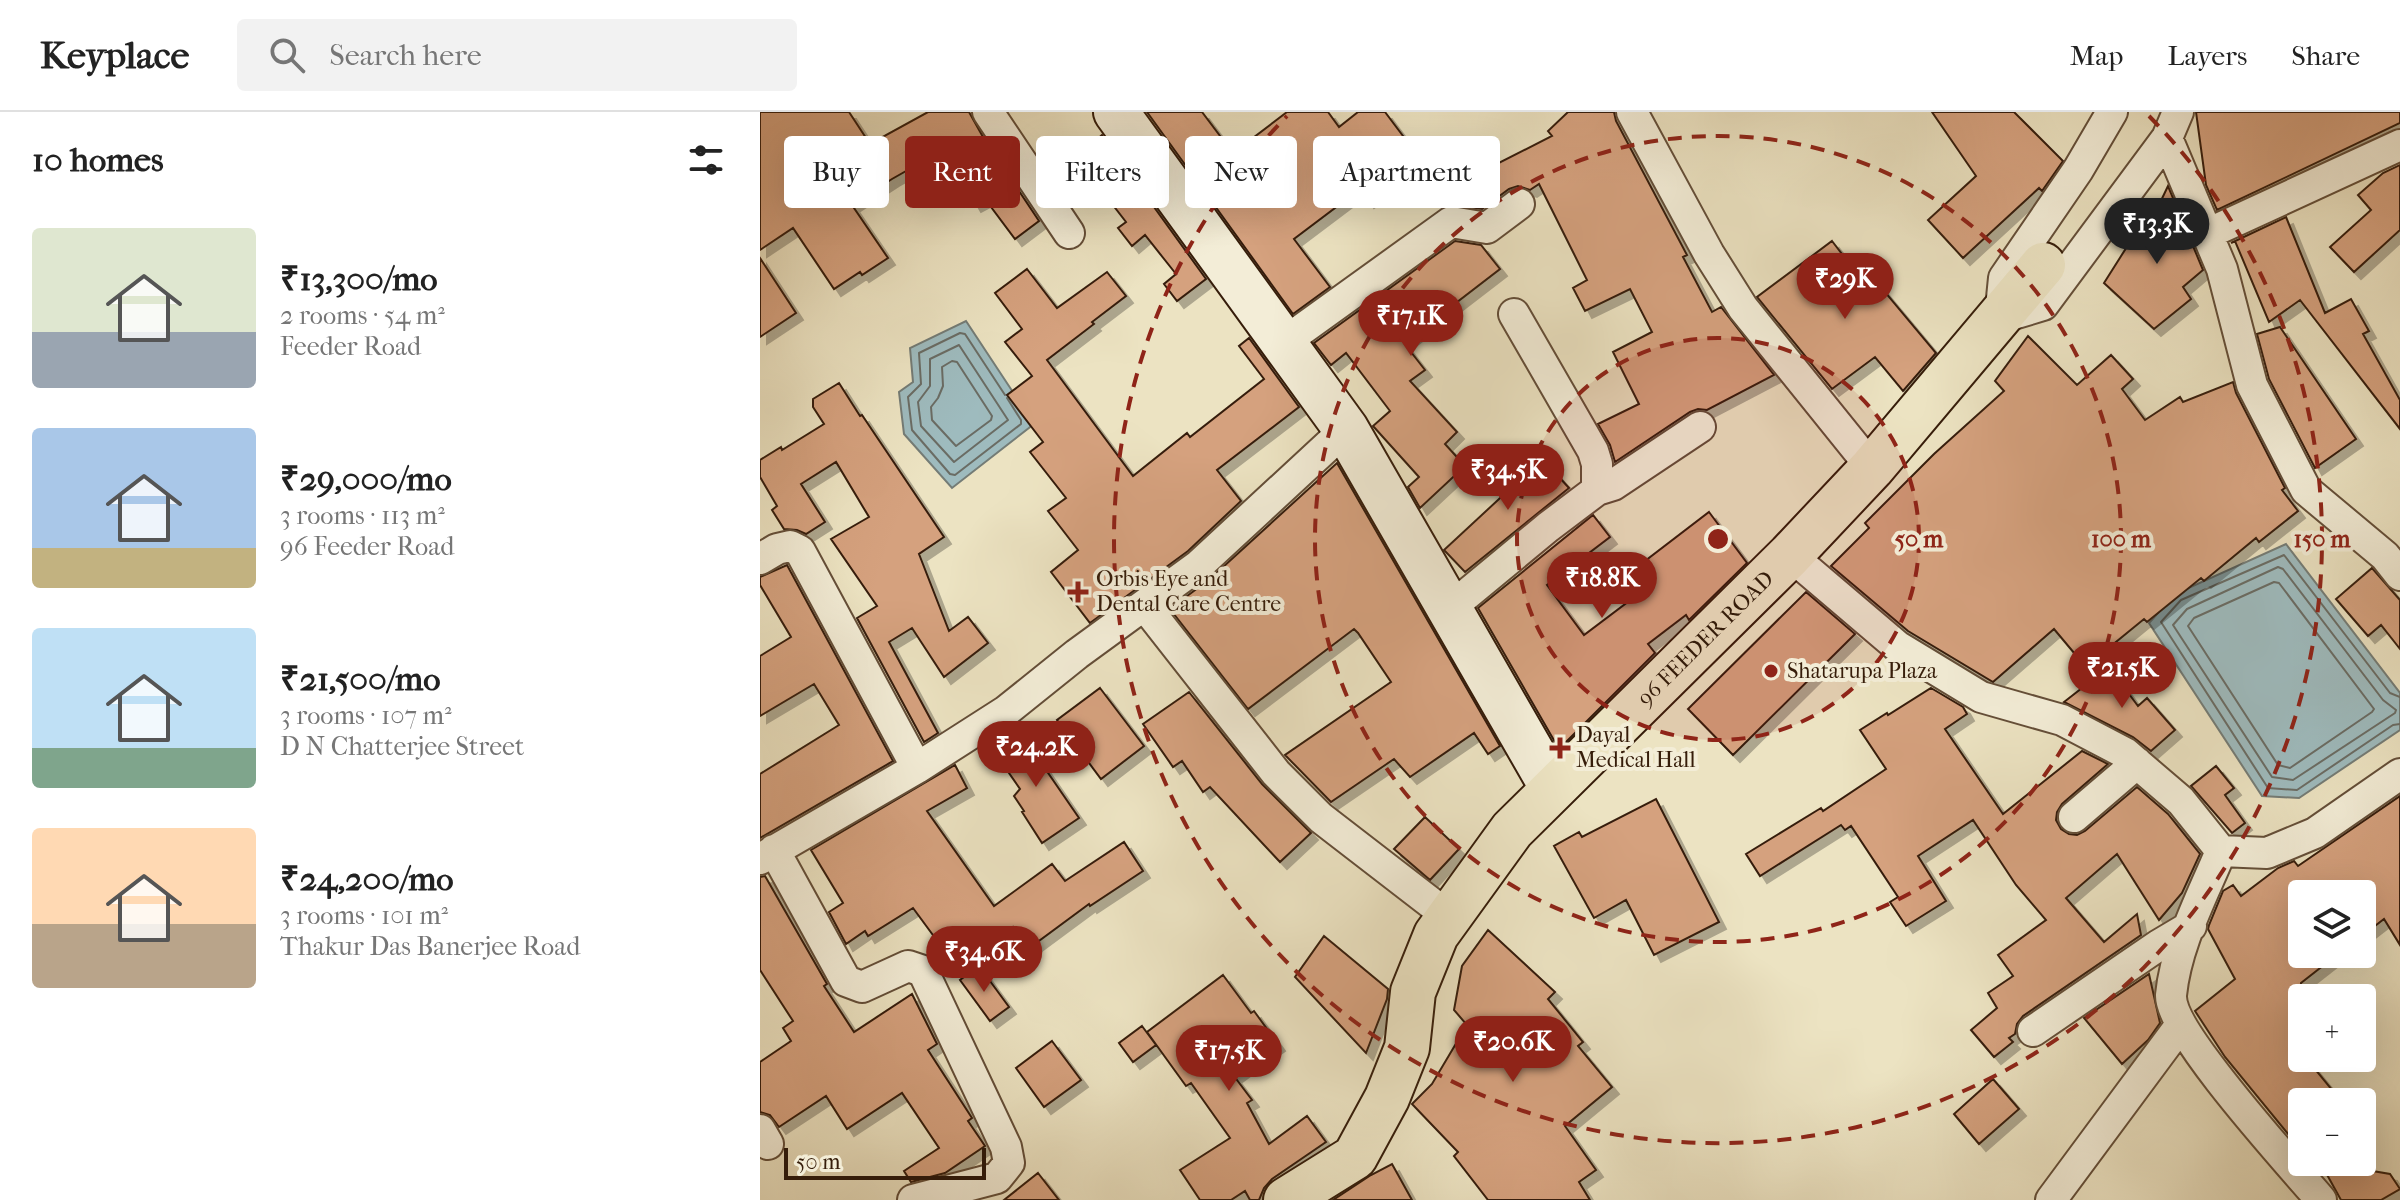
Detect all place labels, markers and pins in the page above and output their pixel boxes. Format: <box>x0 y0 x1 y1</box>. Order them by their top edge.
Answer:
pin: ₹13.3K <box>2092 198 2222 266</box>
pin: ₹29K <box>1798 253 1892 321</box>
pin: ₹17.1K <box>1346 290 1476 358</box>
pin: ₹34.5K <box>1443 444 1573 512</box>
centre of rings <box>1704 525 1732 553</box>
pin: ₹18.8K <box>1537 552 1667 620</box>
place label: Orbis Eye and Dental Care Centre <box>1096 566 1281 617</box>
marker: Orbis Eye and Dental Care Centre <box>1067 581 1089 603</box>
pin: ₹21.5K <box>2057 642 2187 710</box>
place label: Shatarupa Plaza <box>1787 658 1938 684</box>
marker: Shatarupa Plaza <box>1762 662 1780 680</box>
pin: ₹24.2K <box>971 721 1101 789</box>
place label: Dayal Medical Hall <box>1576 722 1696 773</box>
marker: Dayal Medical Hall <box>1551 739 1569 757</box>
pin: ₹34.6K <box>919 926 1049 994</box>
pin: ₹20.6K <box>1448 1016 1578 1084</box>
pin: ₹17.5K <box>1164 1025 1294 1093</box>

